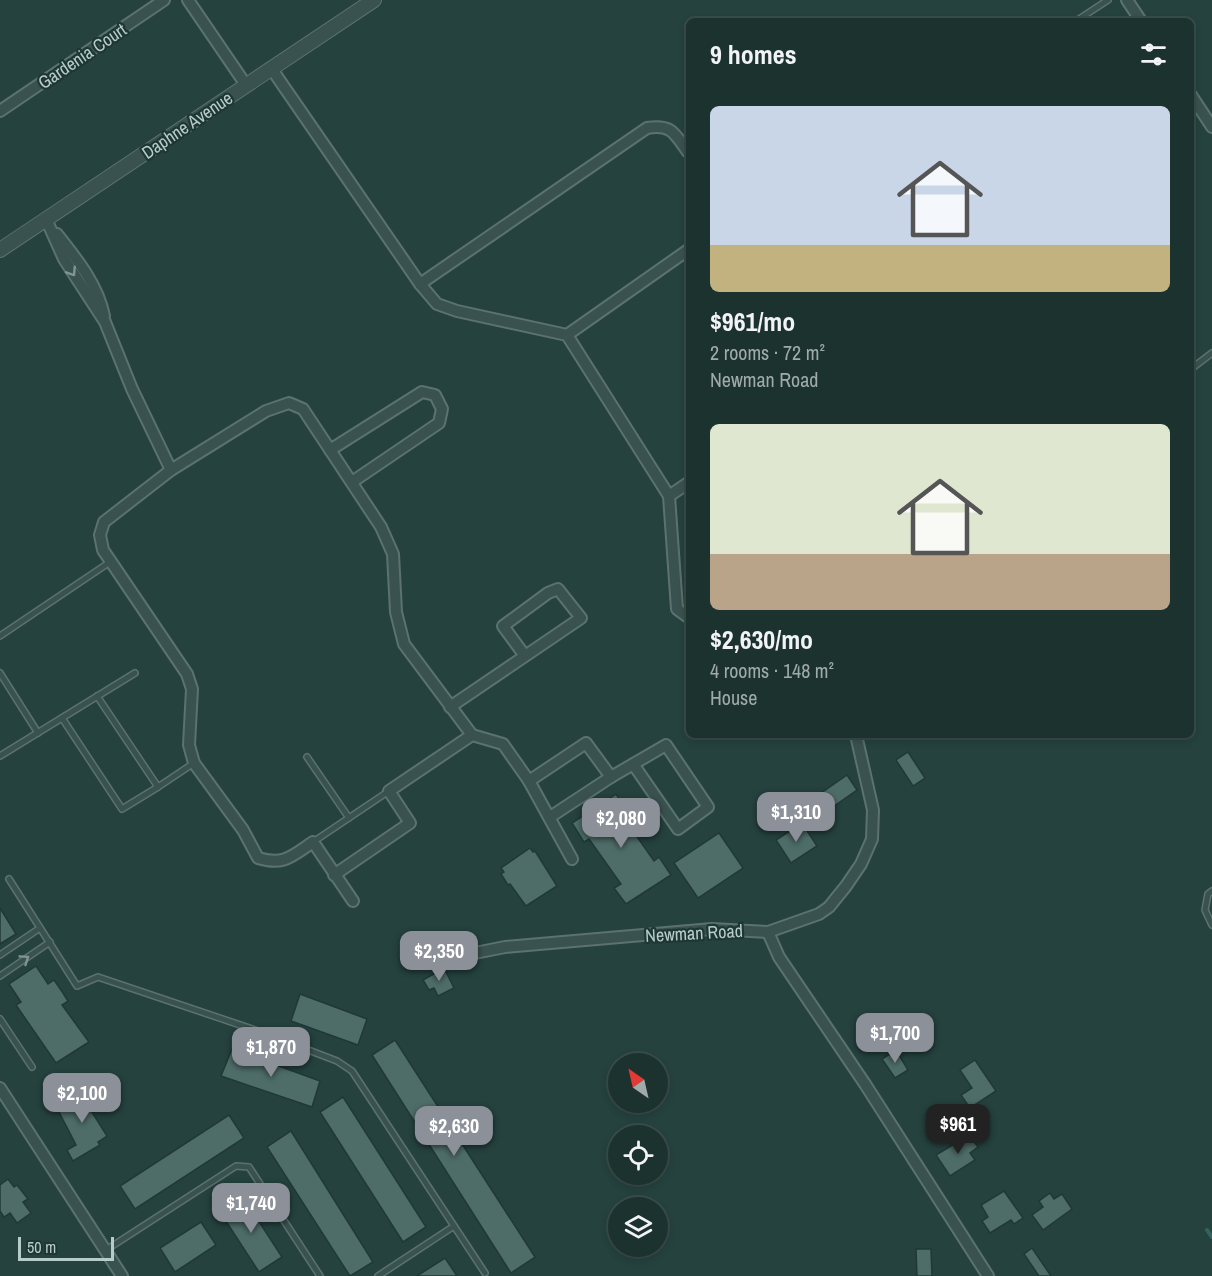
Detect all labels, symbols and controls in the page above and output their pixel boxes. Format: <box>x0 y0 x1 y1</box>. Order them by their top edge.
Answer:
street label: Gardenia Court <box>33 17 131 95</box>
text: 9 homes <box>710 37 797 72</box>
icon: filters <box>1137 38 1170 71</box>
street label: Daphne Avenue <box>137 85 237 165</box>
icon: home <box>886 145 994 253</box>
one-way arrow <box>65 265 76 276</box>
text: $961/mo <box>710 304 795 339</box>
text: 2 rooms · 72 m² <box>710 339 825 366</box>
text: Newman Road <box>710 366 818 393</box>
icon: home <box>886 463 994 571</box>
text: $2,630/mo <box>710 622 813 657</box>
text: 4 rooms · 148 m² <box>710 657 834 684</box>
text: House <box>710 684 757 711</box>
pin: $1,310 <box>747 792 845 843</box>
pin: $2,080 <box>572 798 670 849</box>
text: $1,310 <box>771 798 821 825</box>
text: $2,080 <box>596 804 646 831</box>
street label: Newman Road <box>645 918 743 948</box>
pin: $2,350 <box>390 931 488 982</box>
text: $2,350 <box>414 937 464 964</box>
one-way arrow <box>18 955 29 966</box>
pin: $1,700 <box>846 1013 944 1064</box>
text: $1,700 <box>870 1019 920 1046</box>
pin: $1,870 <box>222 1027 320 1078</box>
text: $1,870 <box>246 1033 296 1060</box>
north arrow <box>608 1053 668 1113</box>
map controls <box>608 1053 668 1257</box>
pin: $2,100 <box>33 1073 131 1124</box>
text: $2,100 <box>57 1079 107 1106</box>
pin: $961 <box>922 1104 994 1155</box>
pin: $2,630 <box>405 1106 503 1157</box>
text: $961 <box>940 1110 976 1137</box>
text: $2,630 <box>429 1112 479 1139</box>
button: locate <box>608 1125 668 1185</box>
pin: $1,740 <box>202 1183 300 1234</box>
text: $1,740 <box>226 1189 276 1216</box>
button: layers <box>608 1197 668 1257</box>
scale bar <box>18 1234 114 1262</box>
text: 50 m <box>27 1236 56 1258</box>

